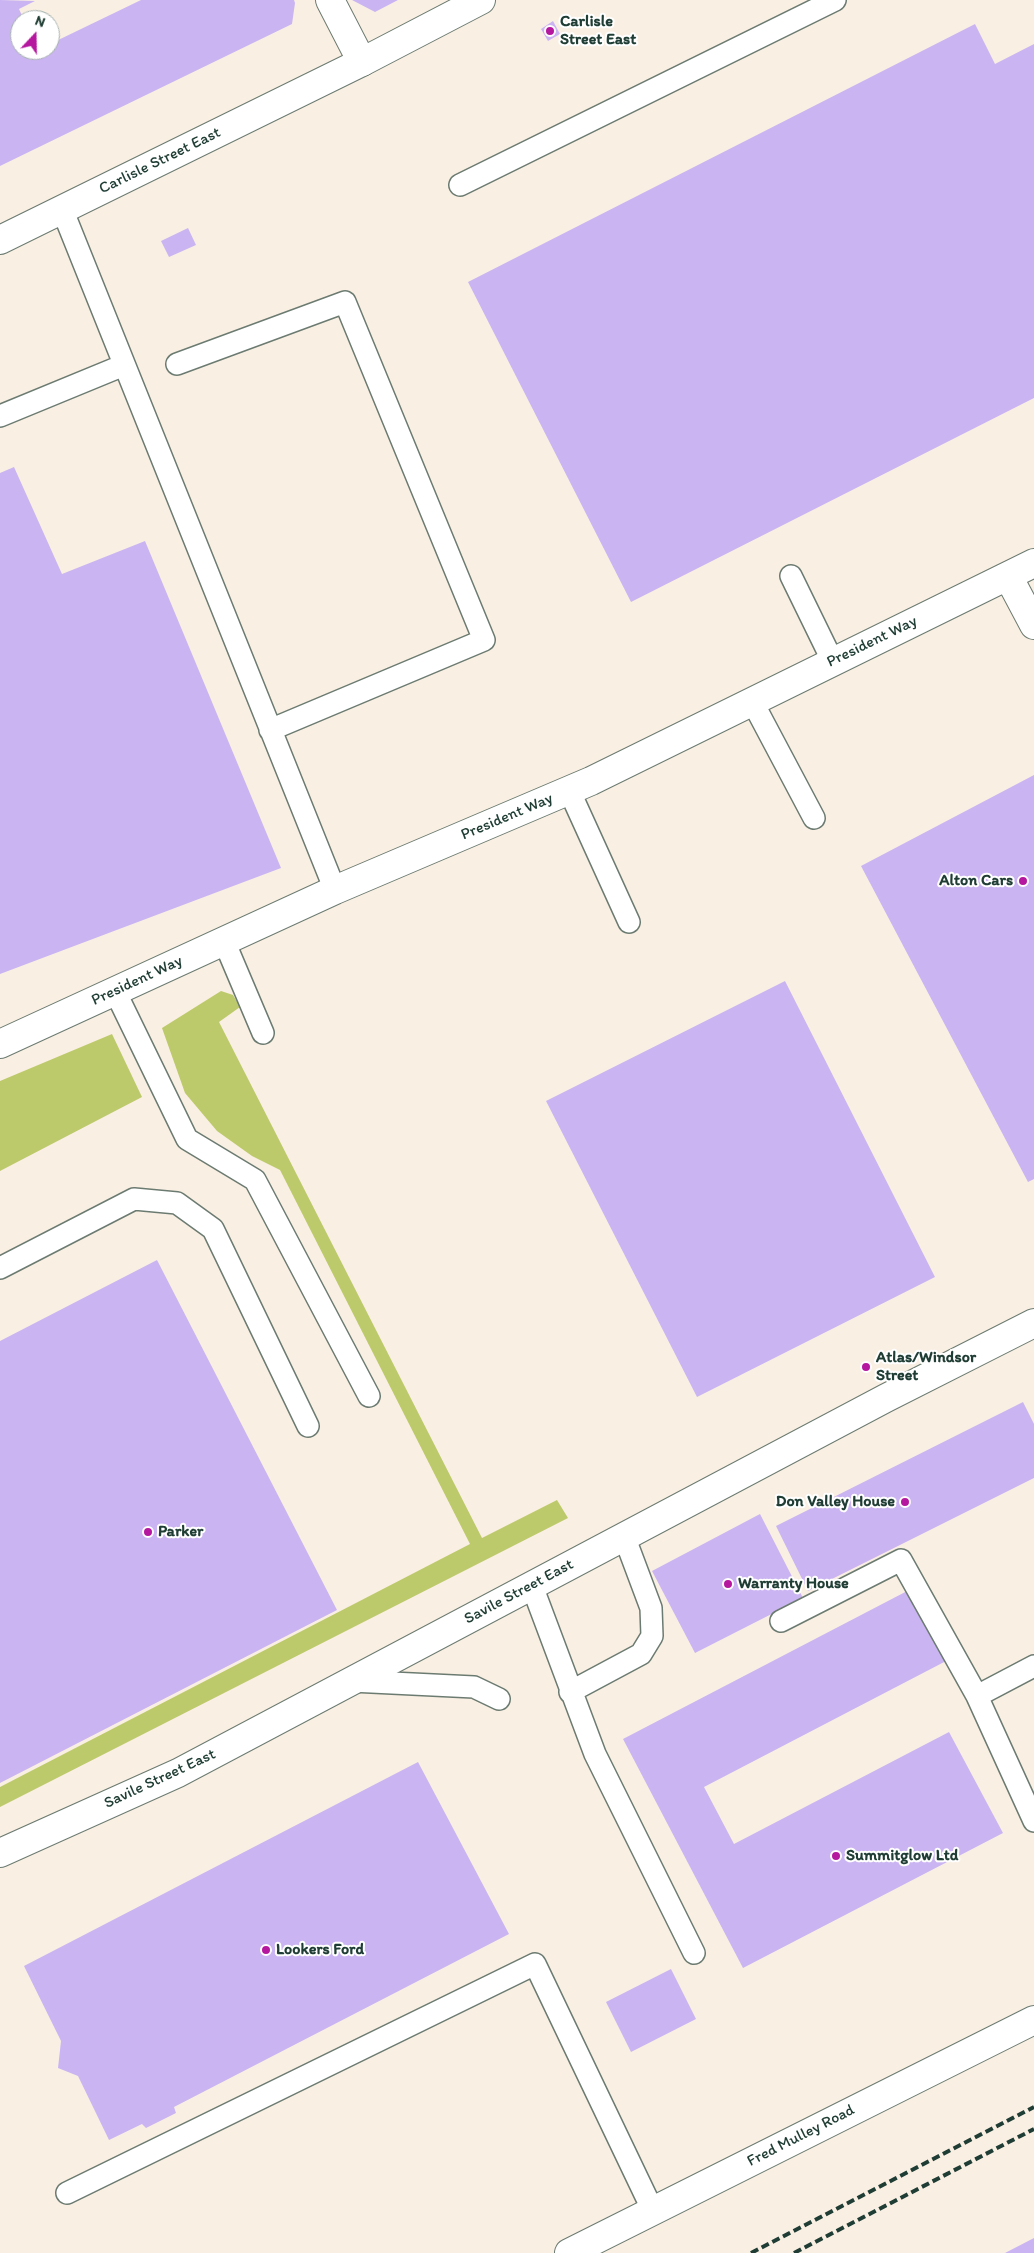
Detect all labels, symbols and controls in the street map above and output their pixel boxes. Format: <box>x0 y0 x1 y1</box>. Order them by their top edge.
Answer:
north arrow <box>10 10 60 60</box>
text: N <box>33 12 48 31</box>
place label: Carlisle Street East <box>560 12 636 50</box>
marker: Carlisle Street East <box>544 25 556 37</box>
street label: Carlisle Street East <box>96 123 224 199</box>
street label: President Way <box>824 612 920 672</box>
street label: President Way <box>458 789 556 845</box>
place label: Alton Cars <box>939 871 1013 891</box>
marker: Alton Cars <box>1017 875 1029 887</box>
street label: President Way <box>88 952 186 1010</box>
place label: Atlas/Windsor Street <box>876 1348 976 1386</box>
marker: Atlas/Windsor Street <box>860 1361 872 1373</box>
place label: Don Valley House <box>776 1492 895 1512</box>
marker: Don Valley House <box>899 1496 911 1508</box>
place label: Parker <box>158 1522 203 1542</box>
marker: Parker <box>142 1526 154 1538</box>
street label: Savile Street East <box>461 1555 577 1629</box>
place label: Warranty House <box>738 1574 849 1594</box>
marker: Warranty House <box>722 1578 734 1590</box>
street label: Savile Street East <box>101 1745 219 1813</box>
place label: Summitglow Ltd <box>846 1846 958 1866</box>
marker: Summitglow Ltd <box>830 1850 842 1862</box>
place label: Lookers Ford <box>276 1940 364 1960</box>
marker: Lookers Ford <box>260 1944 272 1956</box>
street label: Fred Mulley Road <box>744 2101 858 2171</box>

